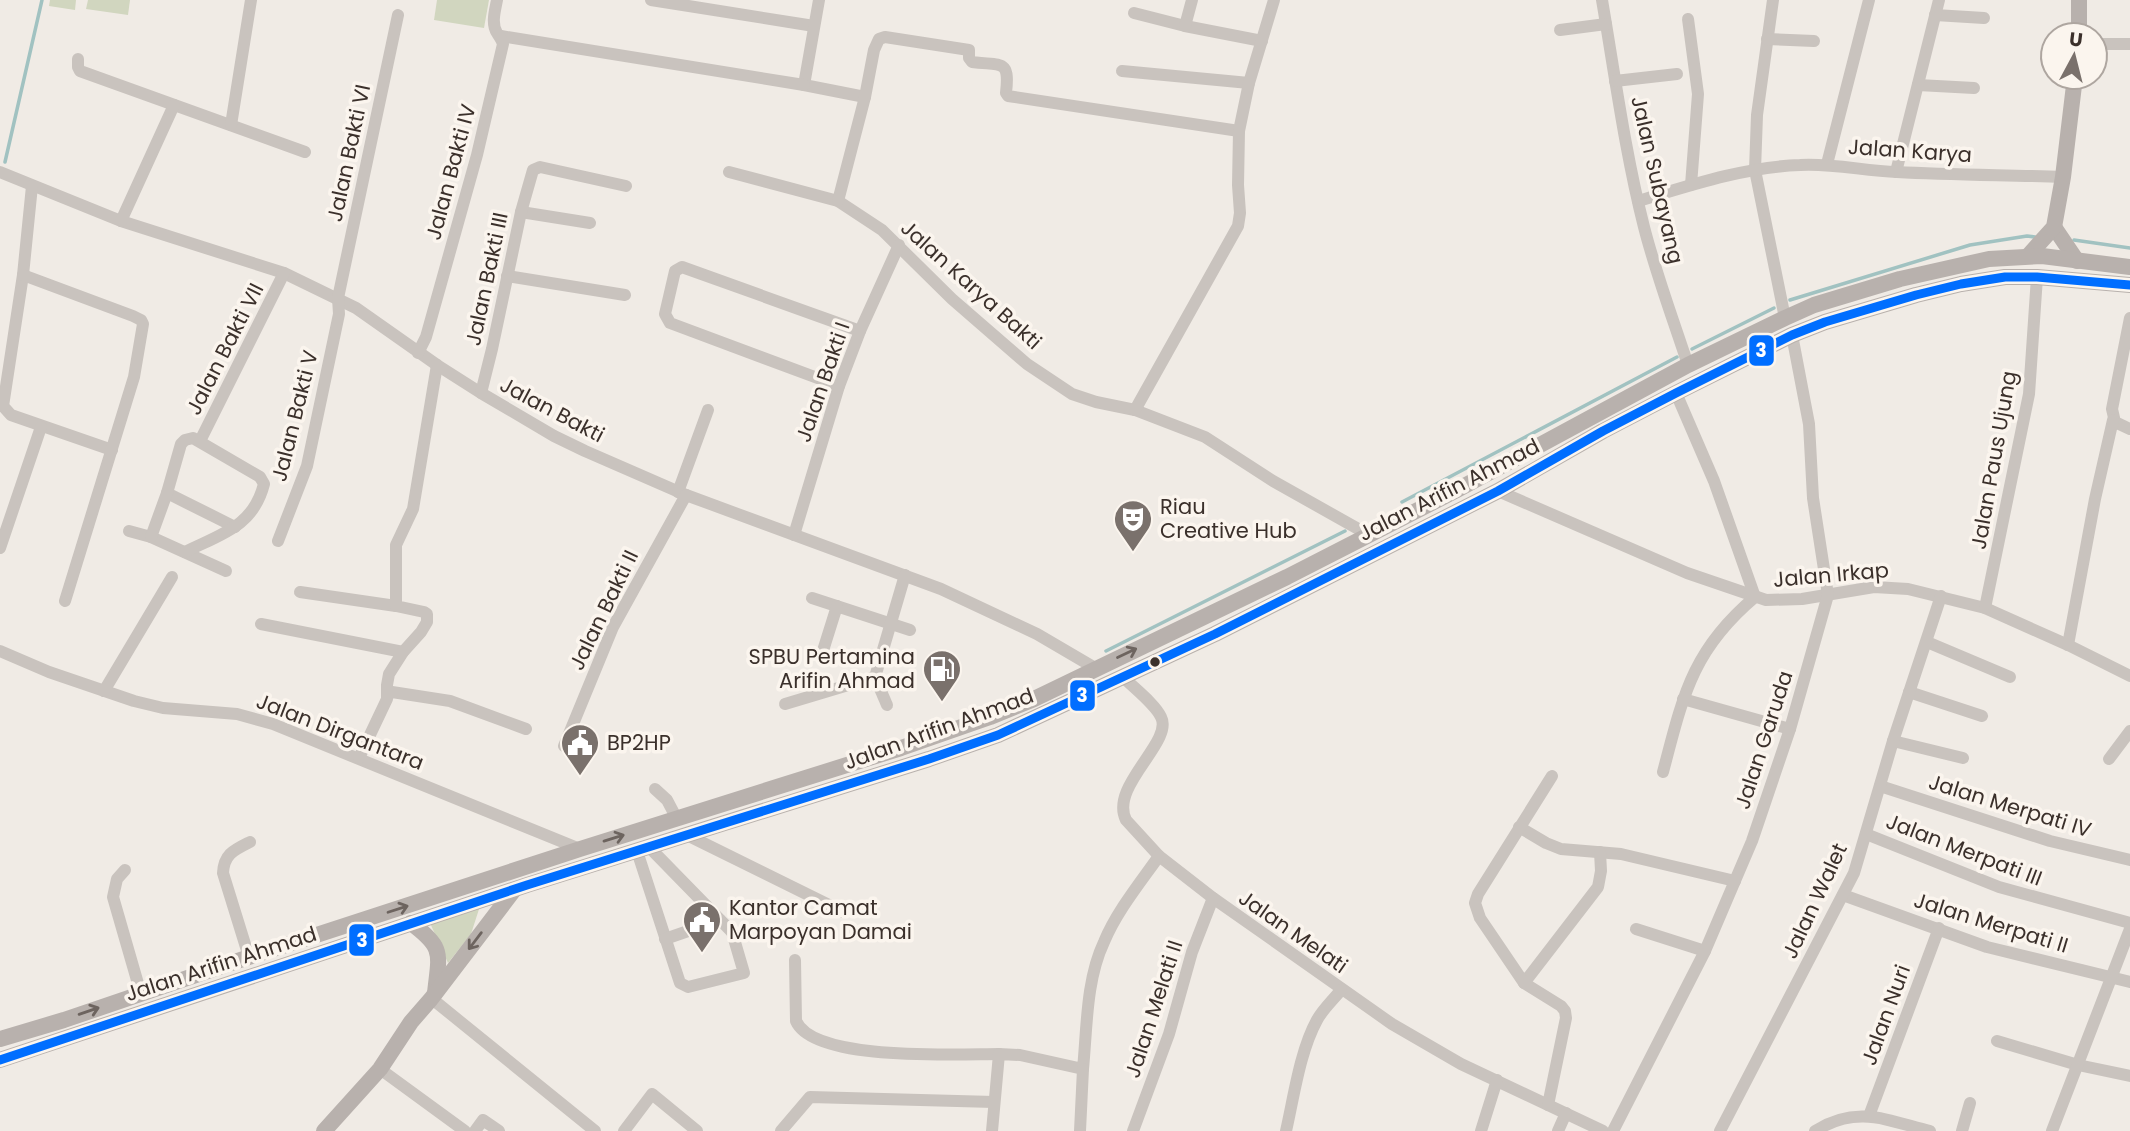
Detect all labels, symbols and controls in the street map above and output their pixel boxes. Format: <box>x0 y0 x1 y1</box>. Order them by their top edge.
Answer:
north arrow <box>2039 21 2109 91</box>
text: U <box>2068 25 2084 54</box>
street label: Jalan Bakti VI <box>320 82 377 224</box>
street label: Jalan Subayang <box>1624 93 1691 267</box>
street label: Jalan Bakti IV <box>418 101 483 243</box>
street label: Jalan Karya <box>1847 132 1973 169</box>
street label: Jalan Bakti III <box>458 210 515 348</box>
street label: Jalan Karya Bakti <box>894 213 1048 356</box>
street label: Jalan Bakti VII <box>179 278 270 420</box>
street label: Jalan Bakti I <box>788 318 857 446</box>
line badge: 3 <box>1748 334 1775 367</box>
text: 3 <box>1755 337 1767 364</box>
street label: Jalan Bakti V <box>264 347 325 485</box>
street label: Jalan Paus Ujung <box>1964 368 2023 551</box>
street label: Jalan Bakti <box>495 370 610 449</box>
street label: Jalan Arifin Ahmad <box>1353 431 1544 548</box>
place label: Riau Creative Hub <box>1160 492 1297 545</box>
theatre icon: Riau Creative Hub <box>1112 498 1154 553</box>
street label: Jalan Bakti II <box>562 545 645 675</box>
street label: Jalan Irkap <box>1772 555 1890 594</box>
place label: SPBU Pertamina Arifin Ahmad <box>749 642 915 695</box>
one-way arrow <box>1116 646 1137 660</box>
fuel station icon: SPBU Pertamina Arifin Ahmad <box>921 648 963 703</box>
unlabelled marker <box>1148 655 1162 669</box>
street label: Jalan Garuda <box>1727 667 1800 813</box>
line badge: 3 <box>1069 679 1096 712</box>
street label: Jalan Arifin Ahmad <box>840 681 1038 776</box>
text: 3 <box>1076 682 1088 709</box>
street label: Jalan Dirgantara <box>252 686 428 777</box>
public building icon: BP2HP <box>559 722 601 777</box>
place label: BP2HP <box>607 728 671 757</box>
street label: Jalan Merpati IV <box>1925 767 2095 844</box>
street label: Jalan Merpati III <box>1882 806 2046 893</box>
one-way arrow <box>603 831 625 844</box>
street label: Jalan Walet <box>1775 838 1854 963</box>
street label: Jalan Melati <box>1233 883 1354 980</box>
street label: Jalan Merpati II <box>1910 885 2072 960</box>
place label: Kantor Camat Marpoyan Damai <box>729 893 912 946</box>
public building icon: Kantor Camat Marpoyan Damai <box>681 899 723 954</box>
one-way arrow <box>386 901 408 914</box>
street label: Jalan Arifin Ahmad <box>121 919 320 1008</box>
line badge: 3 <box>348 923 375 957</box>
text: 3 <box>356 927 368 954</box>
one-way arrow <box>468 932 483 951</box>
street label: Jalan Melati II <box>1118 936 1189 1081</box>
street label: Jalan Nuri <box>1854 961 1917 1069</box>
one-way arrow <box>77 1004 99 1016</box>

